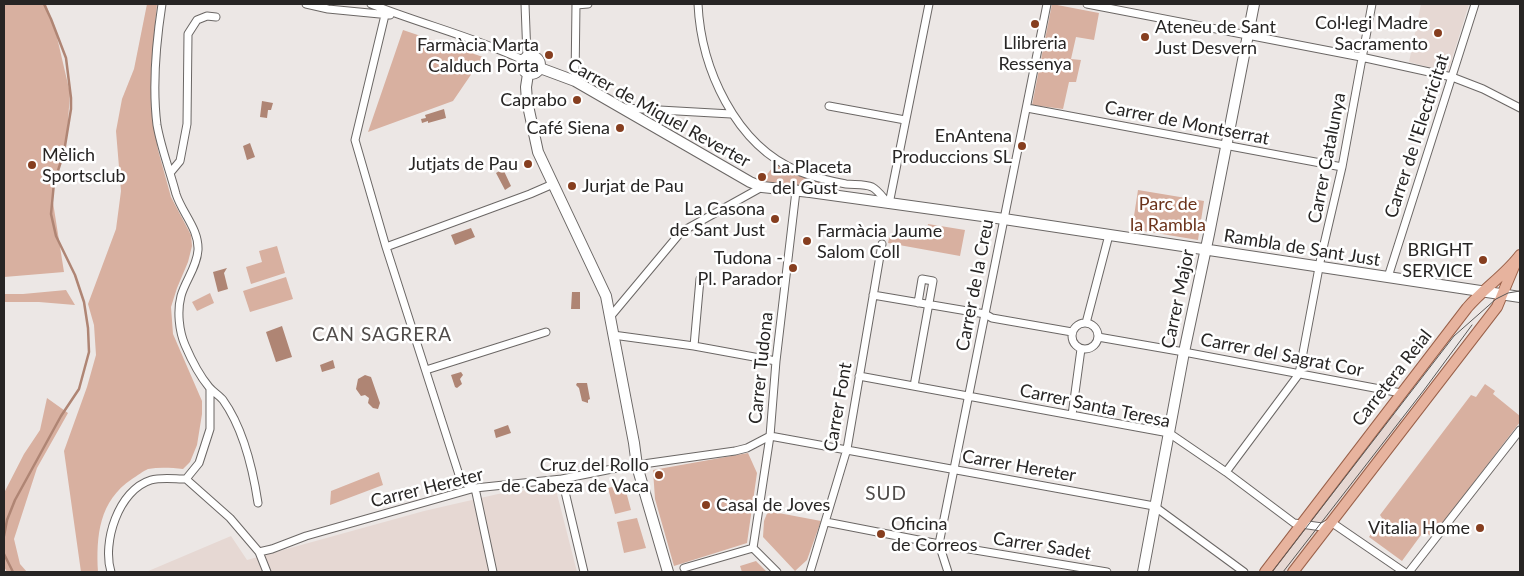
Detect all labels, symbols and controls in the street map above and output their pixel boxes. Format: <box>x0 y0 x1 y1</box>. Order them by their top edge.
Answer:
place label: Col·legi Madre Sacramento <box>1315 12 1428 54</box>
place label: Ateneu de Sant Just Desvern <box>1155 16 1276 58</box>
marker: Llibreria Ressenya <box>1029 18 1041 30</box>
marker: Col·legi Madre Sacramento <box>1432 27 1444 39</box>
marker: Ateneu de Sant Just Desvern <box>1139 31 1151 43</box>
place label: Llibreria Ressenya <box>998 32 1072 74</box>
place label: Farmàcia Marta Calduch Porta <box>417 34 539 76</box>
marker: Farmàcia Marta Calduch Porta <box>543 49 555 61</box>
street label: Carrer de l'Electricitat <box>1380 51 1454 221</box>
street label: Carrer de Miquel Reverter <box>564 54 754 172</box>
place label: Caprabo <box>500 89 567 111</box>
street label: Carrer Catalunya <box>1304 91 1350 225</box>
marker: Caprabo <box>571 94 583 106</box>
street label: Carrer de Montserrat <box>1103 96 1271 150</box>
place label: Café Siena <box>527 117 610 139</box>
marker: Café Siena <box>614 122 626 134</box>
place label: EnAntena Produccions SL <box>892 125 1012 168</box>
marker: EnAntena Produccions SL <box>1016 140 1028 152</box>
place label: Mèlich Sportsclub <box>42 144 126 186</box>
place label: Jutjats de Pau <box>408 153 518 175</box>
place label: La.Placeta del Gust <box>772 156 852 198</box>
marker: Jutjats de Pau <box>522 158 534 170</box>
marker: Mèlich Sportsclub <box>26 159 38 171</box>
marker: La.Placeta del Gust <box>756 171 768 183</box>
place label: Jurjat de Pau <box>582 175 684 197</box>
marker: Jurjat de Pau <box>566 180 578 192</box>
park label: Parc de la Rambla <box>1130 193 1206 235</box>
place label: La Casona de Sant Just <box>670 198 765 240</box>
marker: La Casona de Sant Just <box>769 213 781 225</box>
street label: Carrer de la Creu <box>952 217 998 353</box>
place label: Farmàcia Jaume Salom Coll <box>817 220 942 262</box>
street label: Rambla de Sant Just <box>1222 225 1382 271</box>
marker: Farmàcia Jaume Salom Coll <box>801 235 813 247</box>
place label: BRIGHT SERVICE <box>1402 239 1473 282</box>
place label: Tudona - Pl. Parador <box>697 247 783 290</box>
street label: Carrer Major <box>1157 247 1199 351</box>
marker: BRIGHT SERVICE <box>1477 254 1489 266</box>
marker: Tudona - Pl. Parador <box>787 262 799 274</box>
street label: Carrer Tudona <box>744 311 778 425</box>
district label: CAN SAGRERA <box>311 324 453 346</box>
street label: Carretera Reial <box>1348 325 1436 431</box>
street label: Carrer del Sagrat Cor <box>1199 329 1365 381</box>
street label: Carrer Font <box>820 361 856 453</box>
street label: Carrer Santa Teresa <box>1018 380 1172 432</box>
street label: Carrer Hereter <box>960 445 1078 487</box>
place label: Cruz del Rollo de Cabeza de Vaca <box>501 454 649 496</box>
street label: Carrer Hereter <box>368 464 486 512</box>
marker: Cruz del Rollo de Cabeza de Vaca <box>653 469 665 481</box>
district label: SUD <box>865 483 907 505</box>
place label: Casal de Joves <box>716 494 830 516</box>
marker: Casal de Joves <box>700 499 712 511</box>
place label: Oficina de Correos <box>891 513 977 556</box>
place label: Vitalia Home <box>1368 517 1470 539</box>
marker: Vitalia Home <box>1474 522 1486 534</box>
marker: Oficina de Correos <box>875 528 887 540</box>
street label: Carrer Sadet <box>991 528 1093 564</box>

